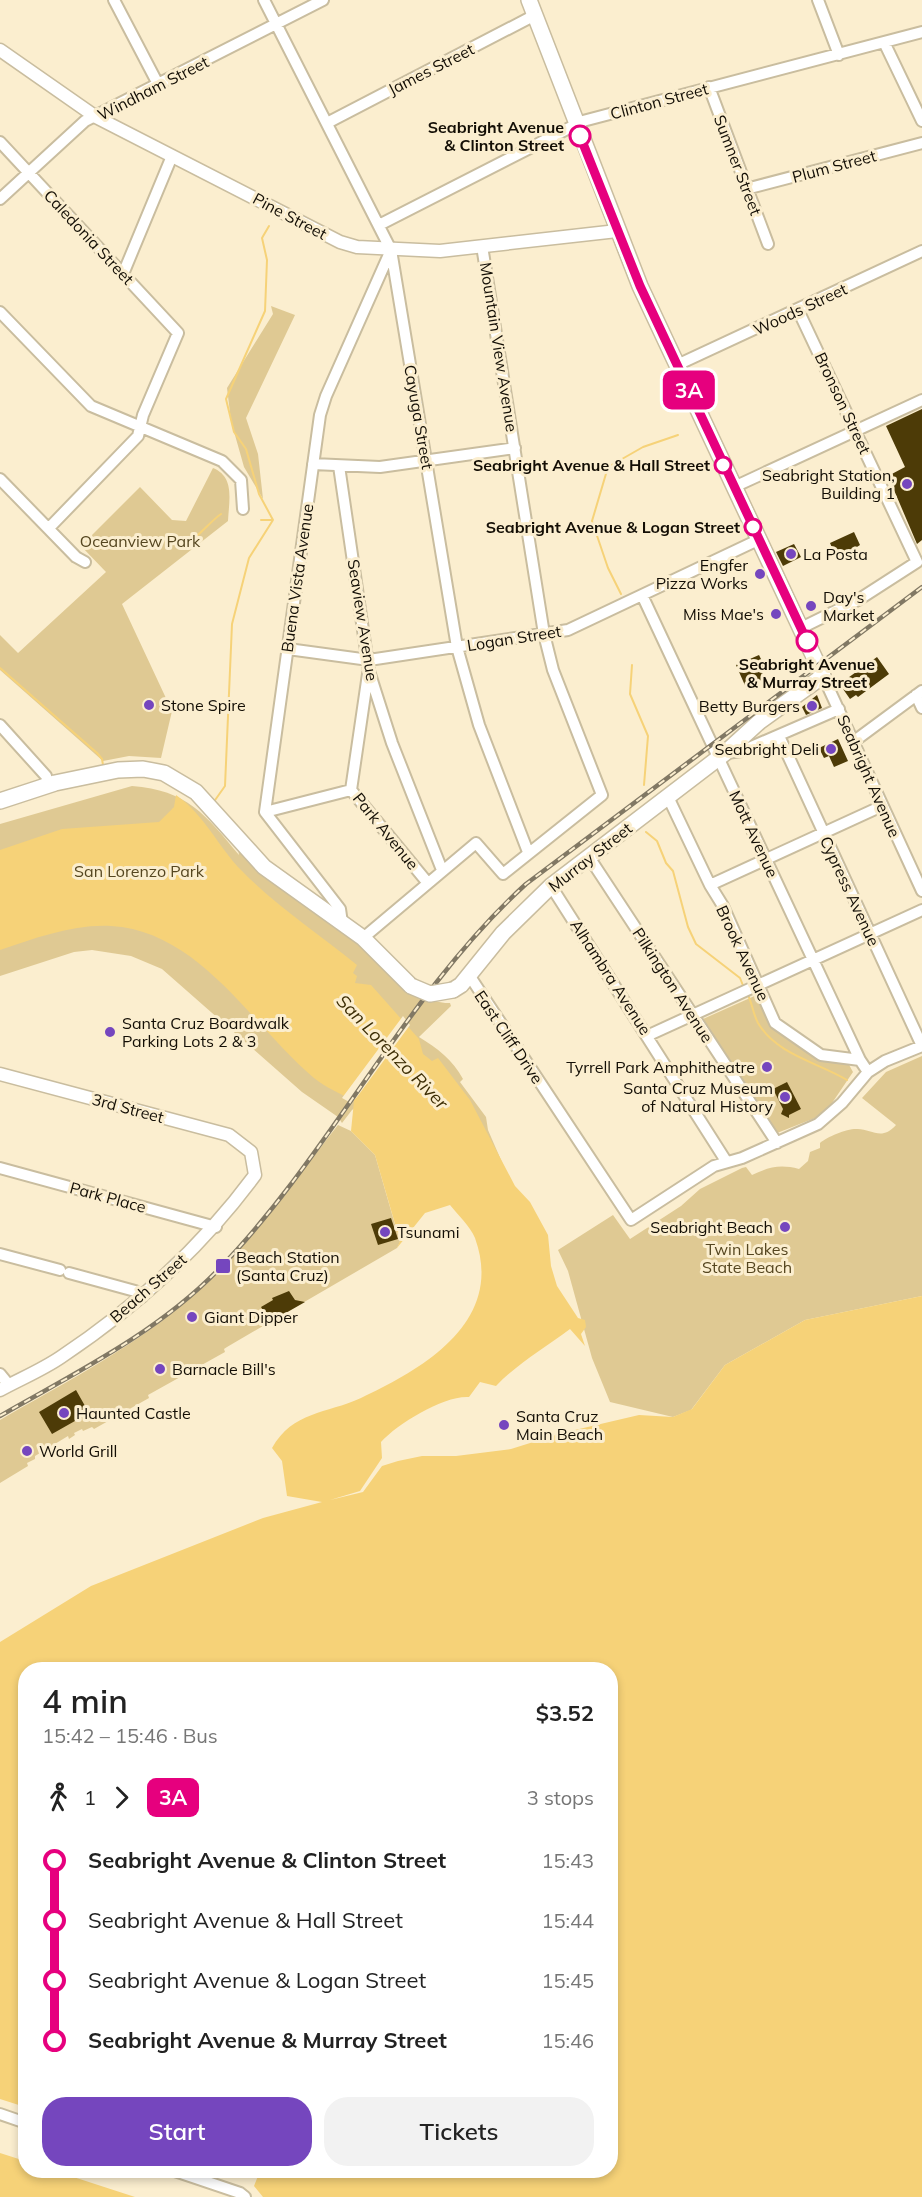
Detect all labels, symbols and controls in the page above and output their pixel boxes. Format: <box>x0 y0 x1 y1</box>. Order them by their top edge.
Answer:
street label: James Street <box>385 39 478 99</box>
street label: Windham Street <box>94 51 212 125</box>
street label: Clinton Street <box>608 78 710 124</box>
street label: Sumner Street <box>710 112 766 218</box>
place label: Seabright Avenue & Clinton Street <box>428 117 564 155</box>
marker: Seabright Avenue & Clinton Street <box>569 125 591 147</box>
street label: Plum Street <box>790 145 878 187</box>
street label: Caledonia Street <box>40 185 138 289</box>
street label: Pine Street <box>250 188 331 244</box>
street label: Mountain View Avenue <box>476 261 522 433</box>
street label: Woods Street <box>750 278 850 339</box>
street label: Bronson Street <box>811 349 875 457</box>
street label: Cayuga Street <box>400 363 438 471</box>
line badge: 3A <box>662 370 716 410</box>
text: 3A <box>675 377 703 403</box>
place label: Seabright Avenue & Hall Street <box>473 455 710 475</box>
marker: Seabright Avenue & Hall Street <box>714 456 732 474</box>
place label: Seabright Station, Building 1 <box>762 465 895 503</box>
marker: Seabright Station, Building 1 <box>900 477 914 491</box>
street label: Buena Vista Avenue <box>277 502 317 654</box>
place label: Seabright Avenue & Logan Street <box>486 517 740 537</box>
marker: Seabright Avenue & Logan Street <box>744 518 762 536</box>
park label: Oceanview Park <box>80 531 201 551</box>
place label: La Posta <box>803 544 868 564</box>
marker: La Posta <box>784 547 798 561</box>
place label: Engfer Pizza Works <box>656 555 748 593</box>
street label: Seaview Avenue <box>344 558 382 682</box>
marker: Engfer Pizza Works <box>753 567 767 581</box>
place label: Day's Market <box>823 587 875 625</box>
marker: Day's Market <box>804 599 818 613</box>
place label: Miss Mae's <box>683 604 764 624</box>
marker: Miss Mae's <box>769 607 783 621</box>
street label: Logan Street <box>466 621 563 655</box>
marker: Seabright Avenue & Murray Street <box>796 630 818 652</box>
place label: Seabright Avenue & Murray Street <box>739 654 875 692</box>
place label: Stone Spire <box>161 695 246 715</box>
place label: Betty Burgers <box>699 696 800 716</box>
marker: Stone Spire <box>142 698 156 712</box>
marker: Betty Burgers <box>805 699 819 713</box>
street label: Seabright Avenue <box>833 712 905 840</box>
place label: Seabright Deli <box>714 739 819 759</box>
marker: Seabright Deli <box>824 742 838 756</box>
street label: Mott Avenue <box>725 787 783 881</box>
street label: Park Avenue <box>349 788 423 874</box>
street label: Murray Street <box>544 818 636 896</box>
street label: Cypress Avenue <box>816 833 884 949</box>
park label: San Lorenzo Park <box>74 861 205 881</box>
street label: Brook Avenue <box>712 902 774 1004</box>
street label: Alhambra Avenue <box>566 916 656 1038</box>
street label: Pilkington Avenue <box>628 924 718 1046</box>
street label: East Cliff Drive <box>470 986 548 1088</box>
water label: San Lorenzo River <box>332 989 454 1115</box>
place label: Santa Cruz Boardwalk Parking Lots 2 & 3 <box>122 1013 290 1051</box>
marker: Santa Cruz Boardwalk Parking Lots 2 & 3 <box>103 1025 117 1039</box>
place label: Tyrrell Park Amphitheatre <box>566 1057 755 1077</box>
marker: Tyrrell Park Amphitheatre <box>760 1060 774 1074</box>
place label: Santa Cruz Museum of Natural History <box>623 1078 773 1116</box>
street label: 3rd Street <box>90 1089 166 1127</box>
marker: Santa Cruz Museum of Natural History <box>778 1090 792 1104</box>
street label: Park Place <box>68 1177 148 1217</box>
place label: Seabright Beach <box>650 1217 773 1237</box>
marker: Seabright Beach <box>778 1220 792 1234</box>
place label: Tsunami <box>397 1222 459 1242</box>
marker: Tsunami <box>378 1225 392 1239</box>
park label: Twin Lakes State Beach <box>702 1239 792 1277</box>
place label: Beach Station (Santa Cruz) <box>236 1247 340 1285</box>
street label: Beach Street <box>106 1249 191 1327</box>
marker: Beach Station (Santa Cruz) <box>214 1257 232 1275</box>
place label: Giant Dipper <box>204 1307 298 1327</box>
marker: Giant Dipper <box>185 1310 199 1324</box>
place label: Barnacle Bill's <box>172 1359 276 1379</box>
marker: Barnacle Bill's <box>153 1362 167 1376</box>
place label: Haunted Castle <box>76 1403 191 1423</box>
marker: Haunted Castle <box>57 1406 71 1420</box>
place label: Santa Cruz Main Beach <box>516 1406 603 1444</box>
marker: Santa Cruz Main Beach <box>497 1418 511 1432</box>
place label: World Grill <box>39 1441 117 1461</box>
marker: World Grill <box>20 1444 34 1458</box>
text: 4 min <box>42 1680 128 1721</box>
text: $3.52 <box>536 1699 594 1727</box>
text: 15:42 – 15:46 · Bus <box>42 1723 218 1748</box>
icon: walk <box>42 1781 75 1814</box>
icon: forward <box>105 1781 138 1814</box>
text: 3A <box>159 1784 187 1810</box>
text: 1 <box>84 1785 96 1810</box>
text: 3 stops <box>527 1785 594 1810</box>
text: Seabright Avenue & Clinton Street <box>88 1846 446 1874</box>
text: 15:43 <box>541 1848 594 1873</box>
text: Seabright Avenue & Hall Street <box>88 1906 403 1934</box>
text: 15:44 <box>541 1908 594 1933</box>
text: Seabright Avenue & Logan Street <box>88 1966 426 1994</box>
text: 15:45 <box>541 1968 594 1993</box>
text: Seabright Avenue & Murray Street <box>88 2026 447 2054</box>
text: 15:46 <box>541 2028 594 2053</box>
button: Start <box>42 2097 312 2166</box>
button: Tickets <box>324 2097 594 2166</box>

